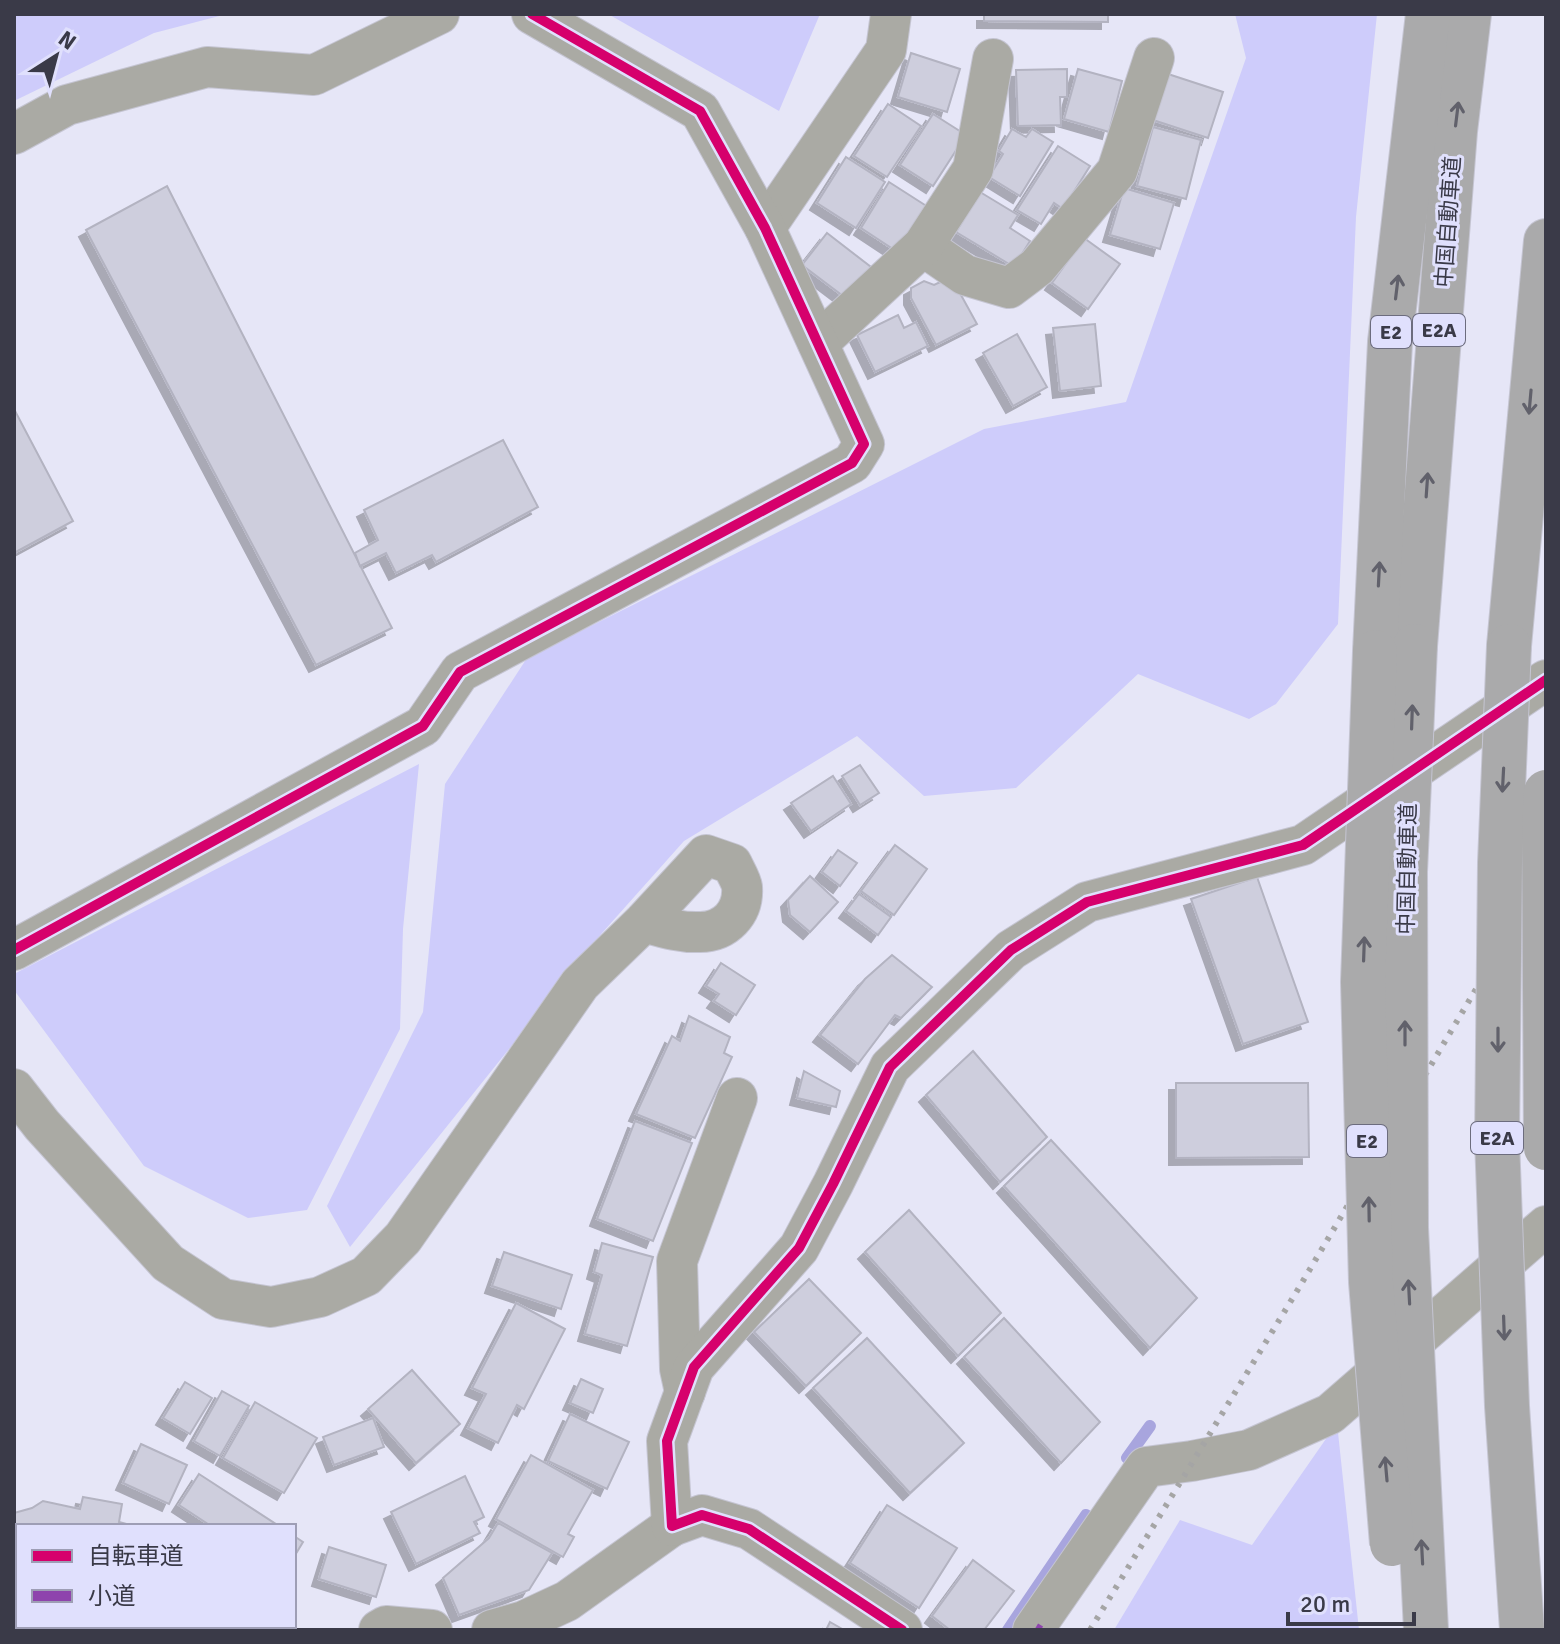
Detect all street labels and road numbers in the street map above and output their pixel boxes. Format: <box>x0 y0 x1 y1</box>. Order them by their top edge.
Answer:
street label: 中国自動車道 <box>1430 155 1466 289</box>
road number: E2A <box>1413 314 1465 346</box>
road number: E2 <box>1371 316 1411 348</box>
street label: 中国自動車道 <box>1392 803 1422 935</box>
road number: E2A <box>1471 1122 1523 1154</box>
road number: E2 <box>1347 1125 1387 1157</box>

